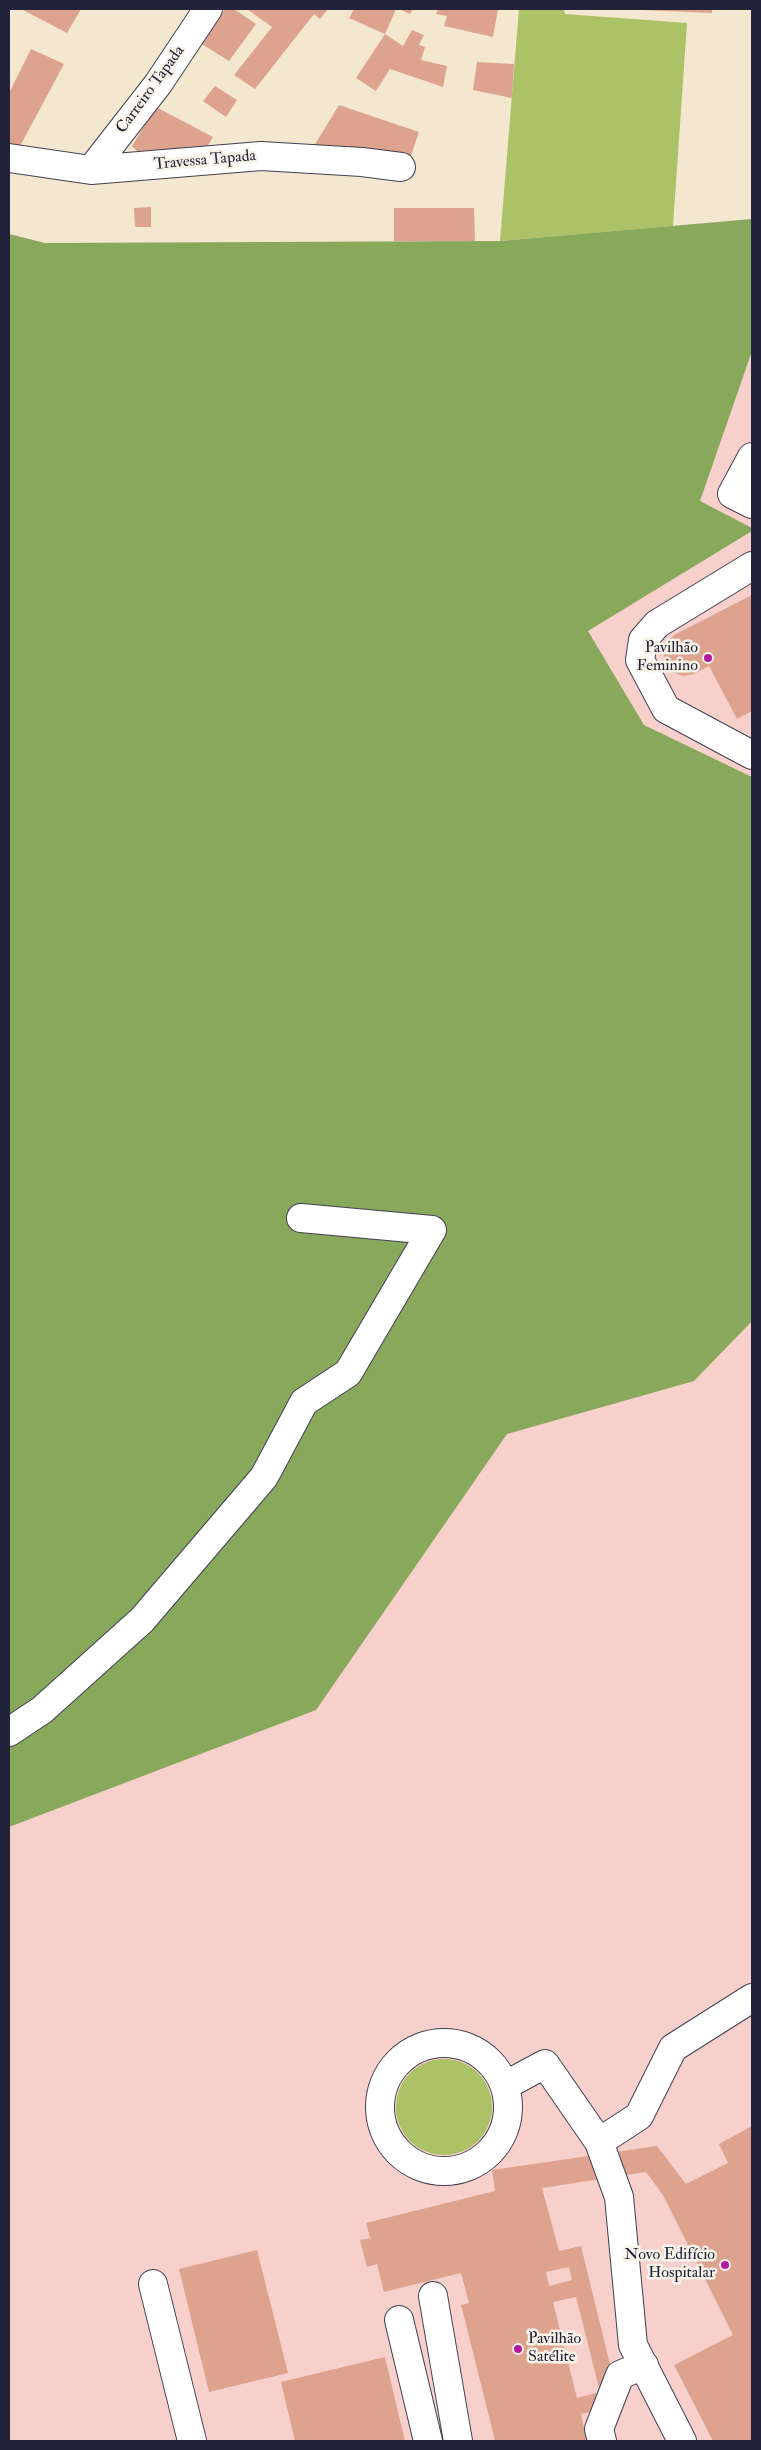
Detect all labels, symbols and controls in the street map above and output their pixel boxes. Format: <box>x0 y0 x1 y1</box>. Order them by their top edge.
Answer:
street label: Carreiro Tapada <box>113 42 189 138</box>
street label: Travessa Tapada <box>153 147 257 175</box>
place label: Pavilhão Feminino <box>637 639 698 677</box>
marker: Pavilhão Feminino <box>702 652 714 664</box>
place label: Novo Edifício Hospitalar <box>624 2246 715 2284</box>
marker: Novo Edifício Hospitalar <box>719 2259 731 2271</box>
place label: Pavilhão Satélite <box>528 2330 581 2368</box>
marker: Pavilhão Satélite <box>512 2343 524 2355</box>

